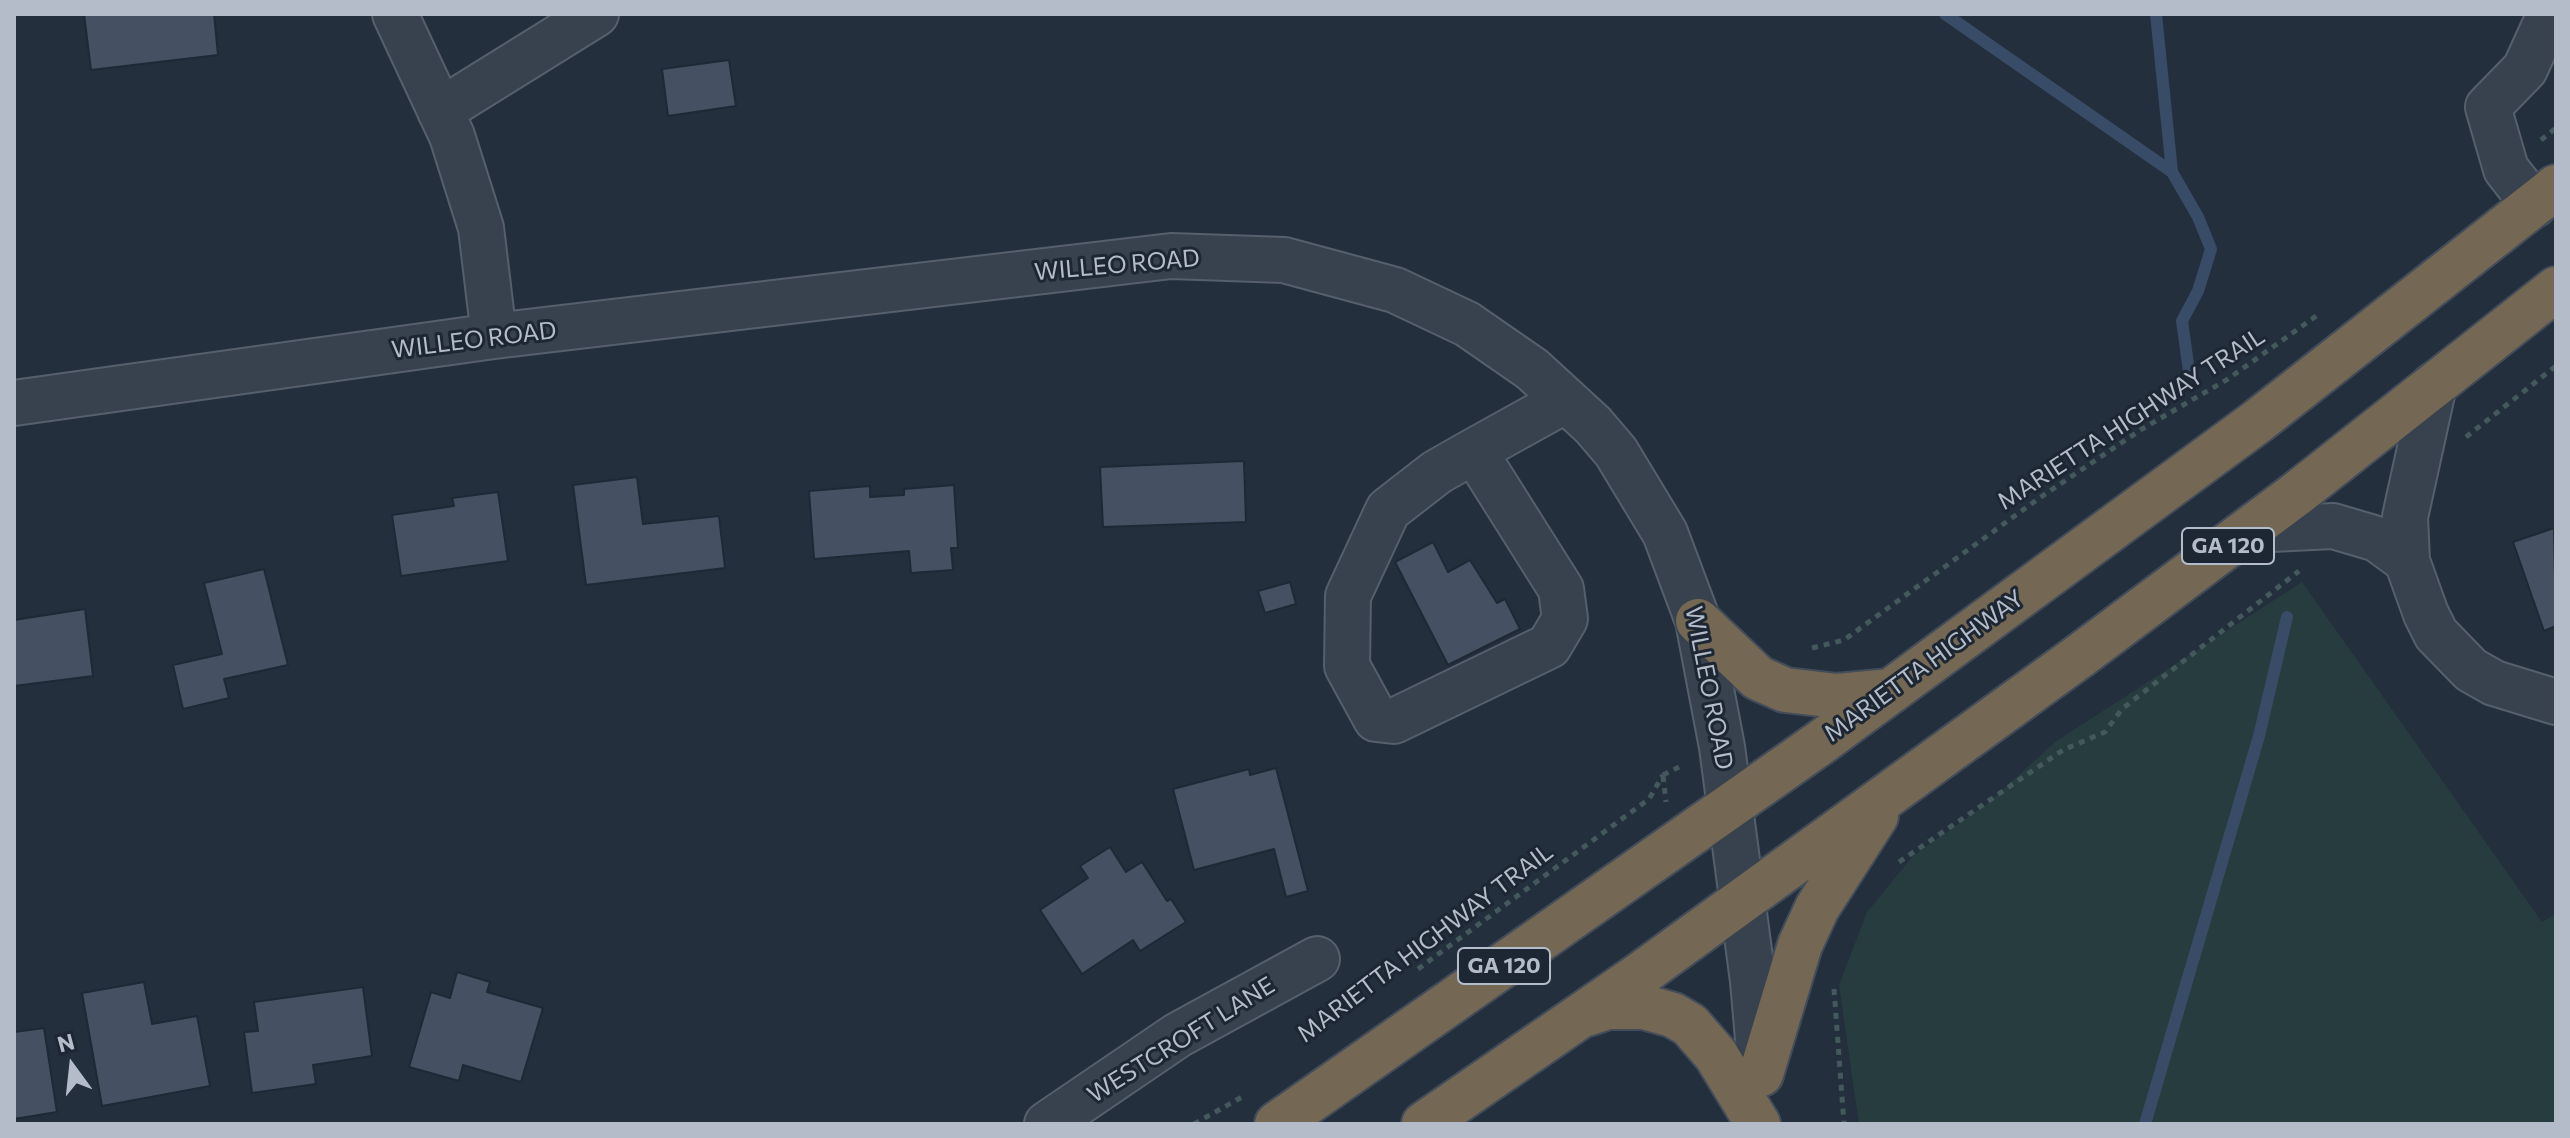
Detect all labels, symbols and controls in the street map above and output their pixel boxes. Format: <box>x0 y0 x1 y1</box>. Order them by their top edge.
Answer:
street label: WILLEO ROAD <box>1033 243 1201 287</box>
street label: WILLEO ROAD <box>390 316 558 364</box>
street label: MARIETTA HIGHWAY TRAIL <box>1992 322 2270 516</box>
road number: GA 120 <box>2182 528 2274 564</box>
street label: MARIETTA HIGHWAY <box>1819 584 2029 748</box>
street label: WILLEO ROAD <box>1679 604 1739 772</box>
street label: MARIETTA HIGHWAY TRAIL <box>1292 837 1558 1049</box>
road number: GA 120 <box>1458 948 1550 984</box>
street label: WESTCROFT LANE <box>1082 971 1280 1109</box>
north arrow <box>32 1026 112 1106</box>
text: N <box>54 1027 77 1058</box>

